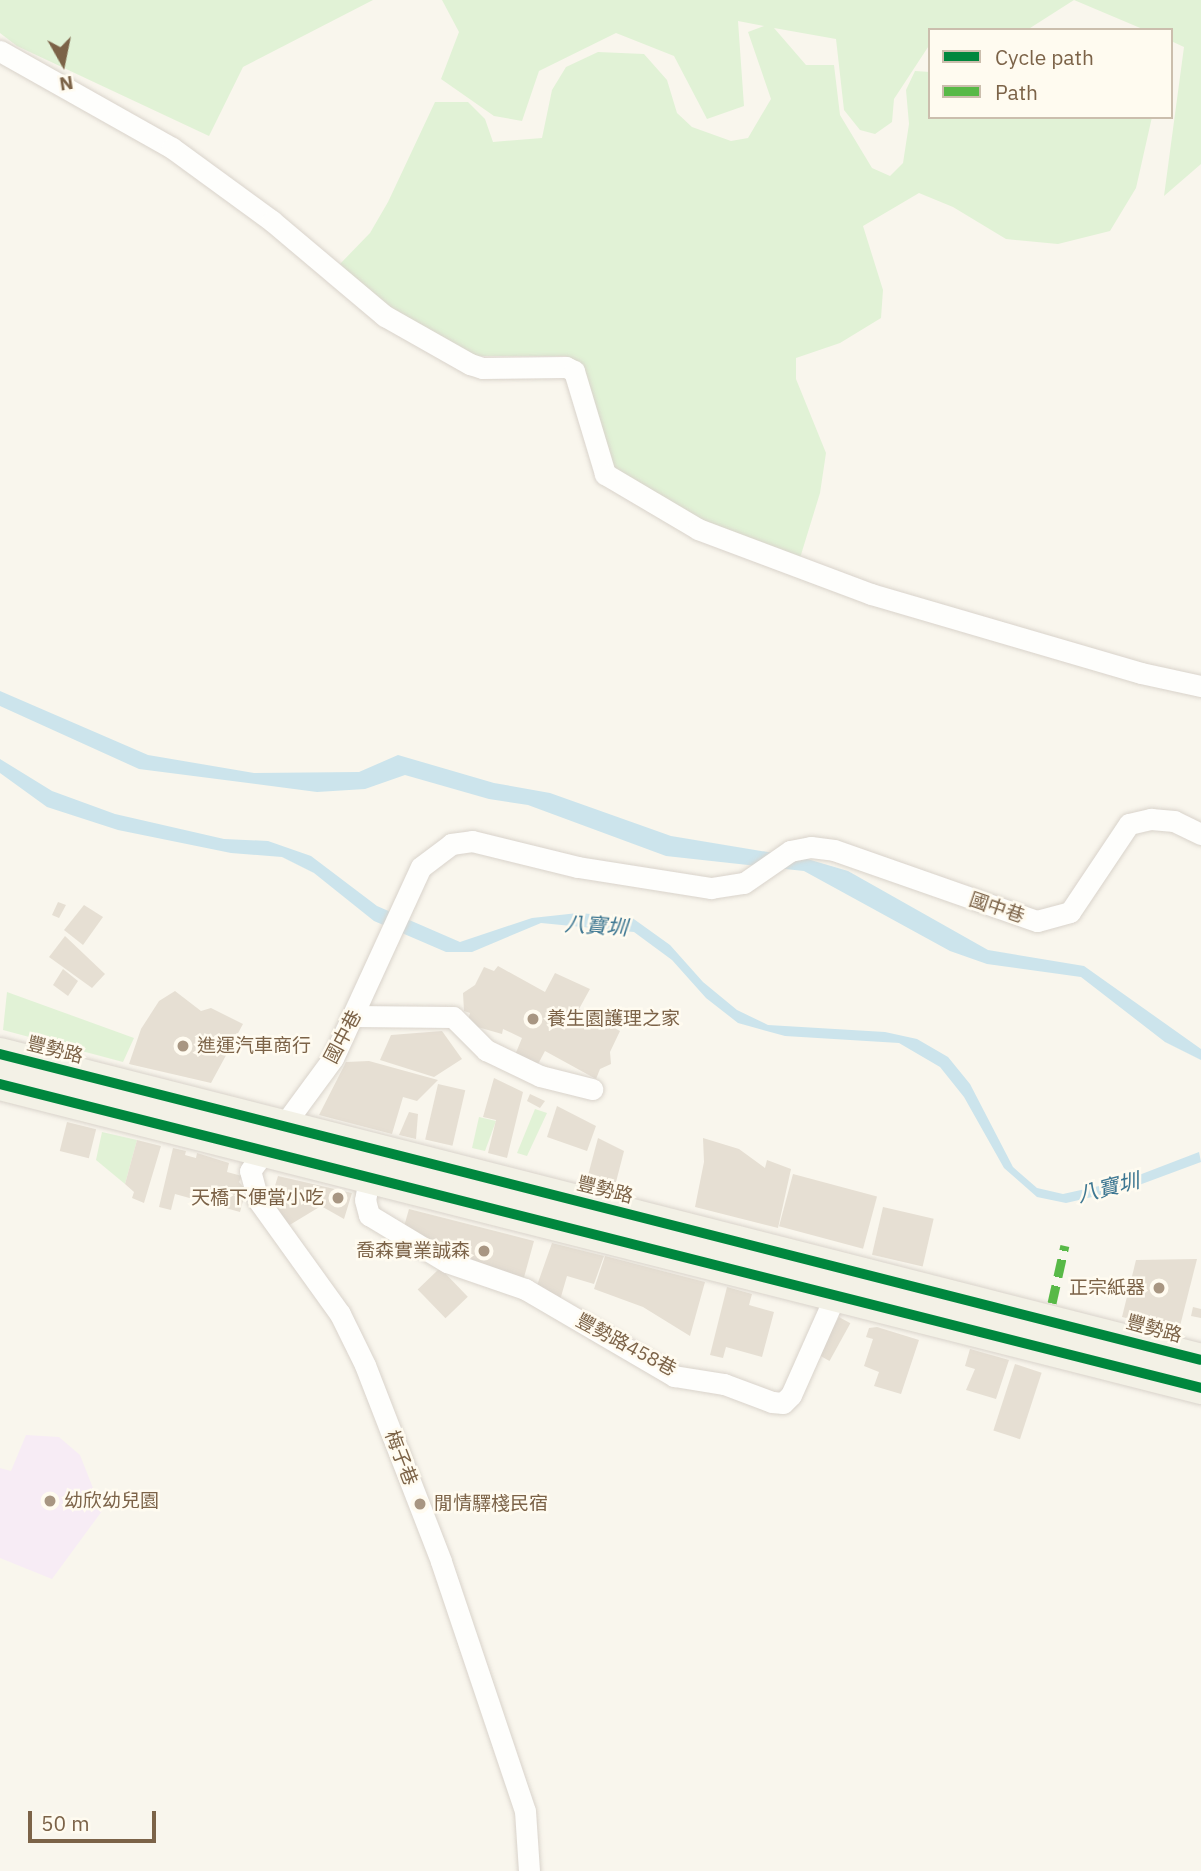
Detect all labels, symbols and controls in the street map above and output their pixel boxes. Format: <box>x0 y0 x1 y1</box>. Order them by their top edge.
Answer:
north arrow <box>28 28 98 98</box>
legend <box>928 28 1173 119</box>
text: Cycle path <box>995 43 1094 71</box>
text: N <box>58 71 75 97</box>
text: Path <box>995 78 1038 106</box>
street label: 國中巷 <box>966 888 1028 928</box>
water label: 八寶圳 <box>564 910 628 940</box>
street label: 國中巷 <box>320 1006 366 1068</box>
place label: 養生園護理之家 <box>547 1008 680 1030</box>
marker: 養生園護理之家 <box>525 1011 541 1027</box>
street label: 豐勢路 <box>25 1032 85 1068</box>
place label: 進運汽車商行 <box>197 1035 311 1057</box>
marker: 進運汽車商行 <box>175 1038 191 1054</box>
water label: 八寶圳 <box>1074 1167 1142 1207</box>
street label: 豐勢路 <box>575 1172 635 1208</box>
place label: 天橋下便當小吃 <box>191 1187 324 1209</box>
marker: 天橋下便當小吃 <box>330 1190 346 1206</box>
place label: 喬森實業誠森 <box>356 1240 470 1262</box>
marker: 喬森實業誠森 <box>476 1243 492 1259</box>
place label: 正宗紙器 <box>1069 1277 1145 1299</box>
marker: 正宗紙器 <box>1151 1280 1167 1296</box>
street label: 豐勢路458巷 <box>572 1309 680 1381</box>
street label: 豐勢路 <box>1124 1311 1184 1347</box>
street label: 梅子巷 <box>380 1427 422 1489</box>
place label: 幼欣幼兒園 <box>64 1490 159 1512</box>
marker: 幼欣幼兒園 <box>42 1493 58 1509</box>
place label: 閒情驛棧民宿 <box>434 1493 548 1515</box>
marker: 閒情驛棧民宿 <box>412 1496 428 1512</box>
scale bar <box>32 1798 159 1842</box>
text: 50 m <box>41 1809 90 1837</box>

